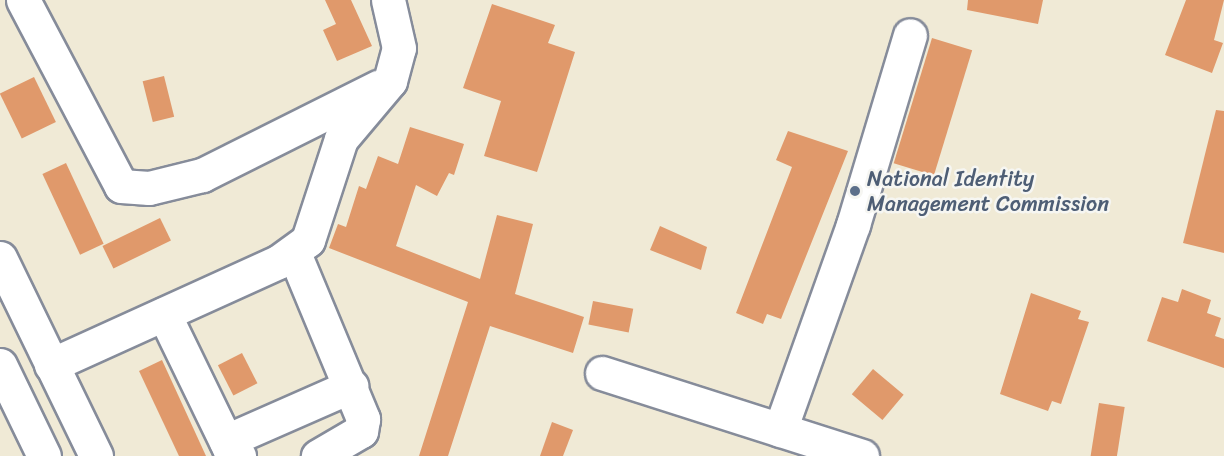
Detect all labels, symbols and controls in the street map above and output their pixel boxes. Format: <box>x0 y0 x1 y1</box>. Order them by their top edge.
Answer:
place label: National Identity Management Commission <box>867 165 1109 216</box>
marker: National Identity Management Commission <box>848 184 862 198</box>

